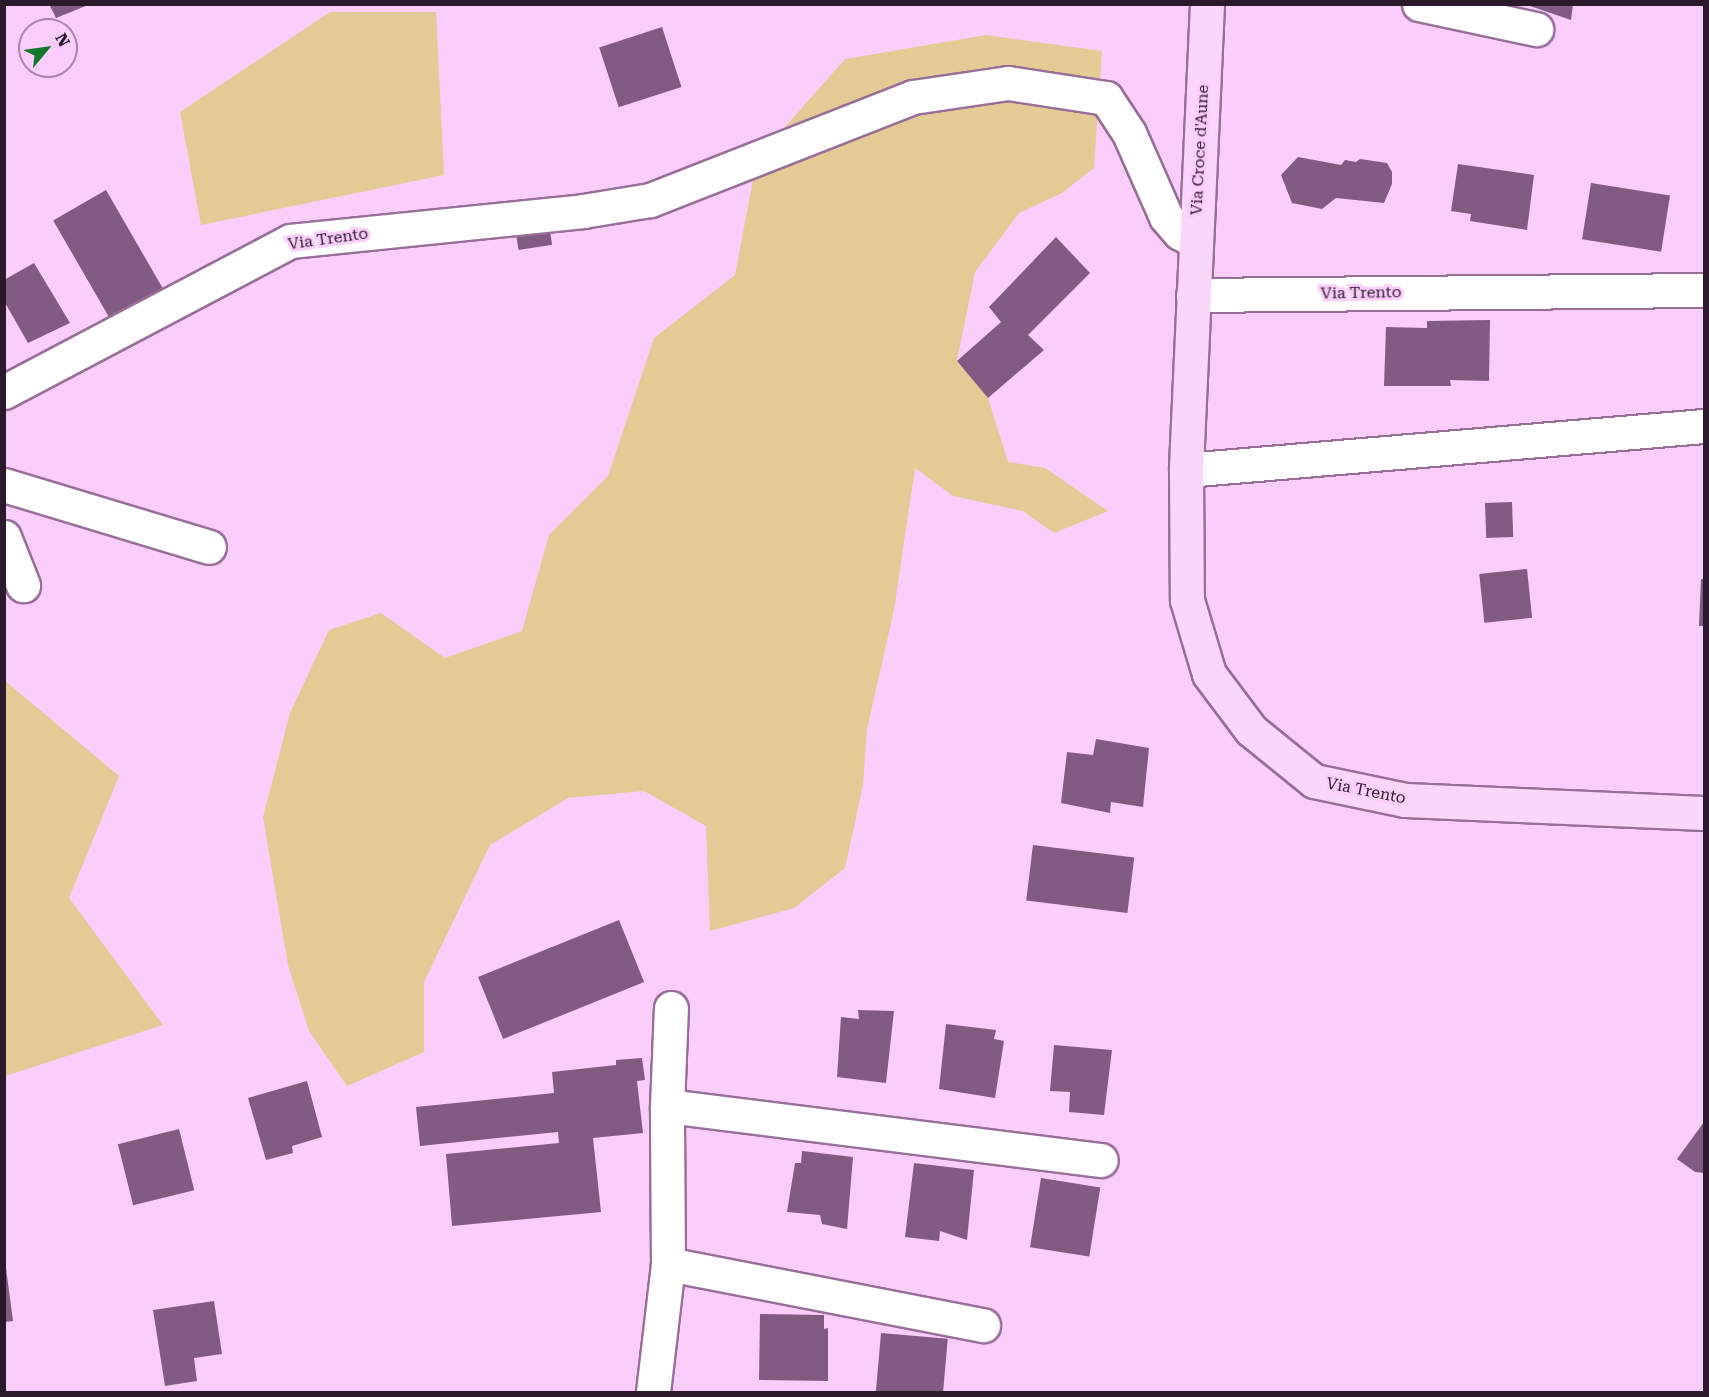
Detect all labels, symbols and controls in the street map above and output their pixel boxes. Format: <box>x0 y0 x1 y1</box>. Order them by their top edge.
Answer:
north arrow <box>18 18 78 78</box>
text: N <box>51 30 74 50</box>
street label: Via Croce d'Aune <box>1187 84 1213 216</box>
street label: Via Trento <box>287 224 369 254</box>
street label: Via Trento <box>1320 283 1402 303</box>
street label: Via Trento <box>1325 774 1407 808</box>

